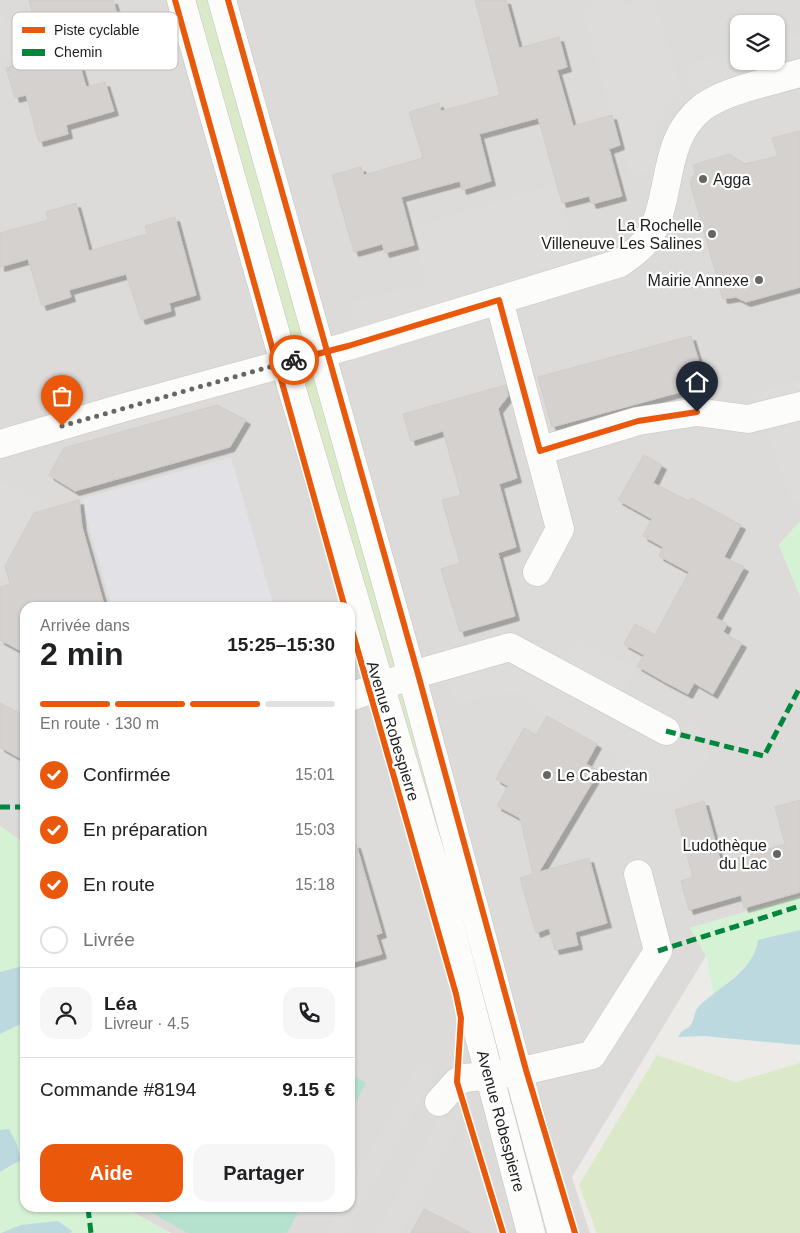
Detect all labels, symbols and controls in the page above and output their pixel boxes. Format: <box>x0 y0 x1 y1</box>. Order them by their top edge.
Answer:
legend <box>12 12 178 70</box>
map controls <box>730 15 785 70</box>
button: layers <box>730 15 785 70</box>
text: Piste cyclable <box>54 22 140 38</box>
text: Chemin <box>54 44 102 60</box>
place label: Agga <box>713 171 750 188</box>
marker: Agga <box>697 173 709 185</box>
place label: La Rochelle Villeneuve Les Salines <box>541 217 702 252</box>
marker: La Rochelle Villeneuve Les Salines <box>706 228 718 240</box>
place label: Mairie Annexe <box>648 272 749 289</box>
marker: Mairie Annexe <box>753 274 765 286</box>
courier <box>269 335 319 385</box>
icon: bike <box>280 346 308 374</box>
pin <box>676 361 718 412</box>
icon: home <box>683 368 711 396</box>
pin <box>41 375 83 426</box>
icon: bag <box>48 382 76 410</box>
text: Arrivée dans <box>40 617 130 634</box>
text: 15:25–15:30 <box>227 634 335 655</box>
text: 2 min <box>40 636 124 672</box>
street label: Avenue Robespierre <box>364 659 422 803</box>
text: En route · 130 m <box>40 715 159 732</box>
icon: check <box>40 761 68 789</box>
text: Confirmée <box>83 764 171 785</box>
text: 15:01 <box>295 766 335 783</box>
place label: Le Cabestan <box>557 767 648 784</box>
marker: Le Cabestan <box>541 769 553 781</box>
icon: check <box>40 816 68 844</box>
text: En préparation <box>83 819 208 840</box>
text: 15:03 <box>295 821 335 838</box>
place label: Ludothèque du Lac <box>682 837 767 872</box>
marker: Ludothèque du Lac <box>771 848 783 860</box>
icon: check <box>40 871 68 899</box>
text: En route <box>83 874 155 895</box>
text: 15:18 <box>295 876 335 893</box>
text: Livrée <box>83 929 135 950</box>
button: person <box>40 987 92 1039</box>
button: phone <box>283 987 335 1039</box>
text: Léa <box>104 993 137 1014</box>
text: Livreur · 4.5 <box>104 1015 189 1032</box>
street label: Avenue Robespierre <box>474 1048 528 1194</box>
text: Commande #8194 <box>40 1079 196 1100</box>
text: 9.15 € <box>282 1079 335 1100</box>
button: Aide <box>40 1144 183 1202</box>
button: Partager <box>193 1144 335 1202</box>

